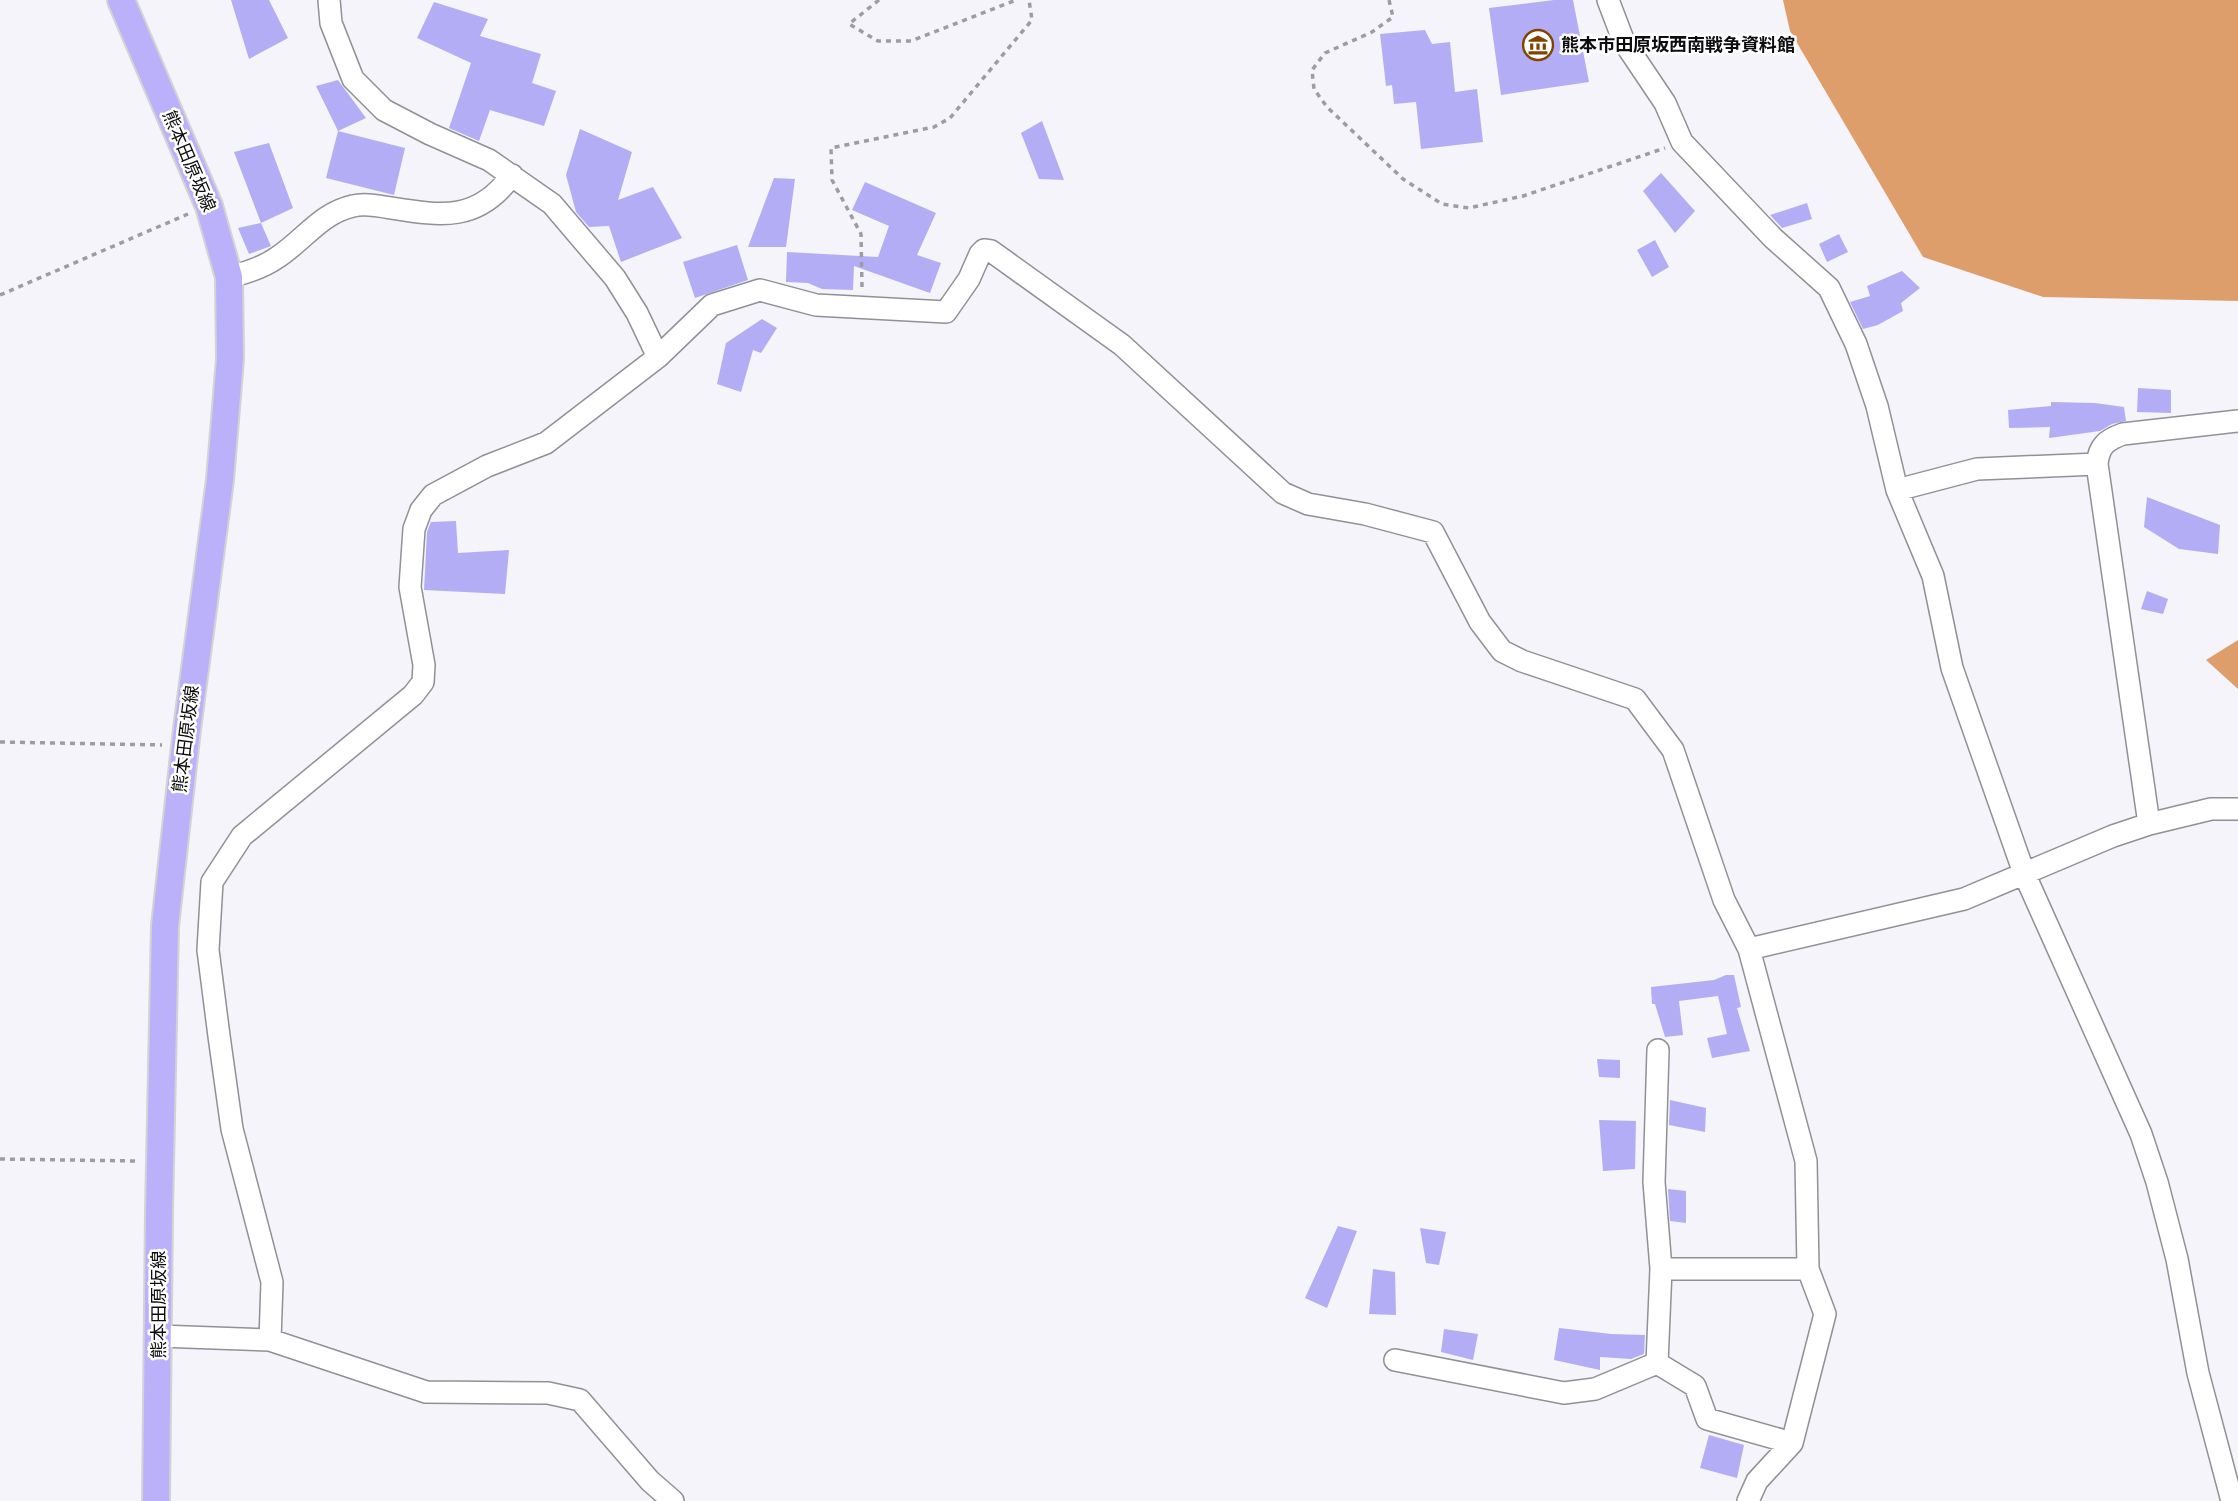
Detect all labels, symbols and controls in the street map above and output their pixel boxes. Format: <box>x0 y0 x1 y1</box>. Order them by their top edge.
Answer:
museum icon: 熊本市田原坂西南戦争資料館 <box>1521 28 1555 62</box>
place label: 熊本市田原坂西南戦争資料館 <box>1561 34 1795 56</box>
street label: 熊本田原坂線 <box>158 107 220 215</box>
street label: 熊本田原坂線 <box>169 684 203 794</box>
street label: 熊本田原坂線 <box>148 1251 170 1359</box>

